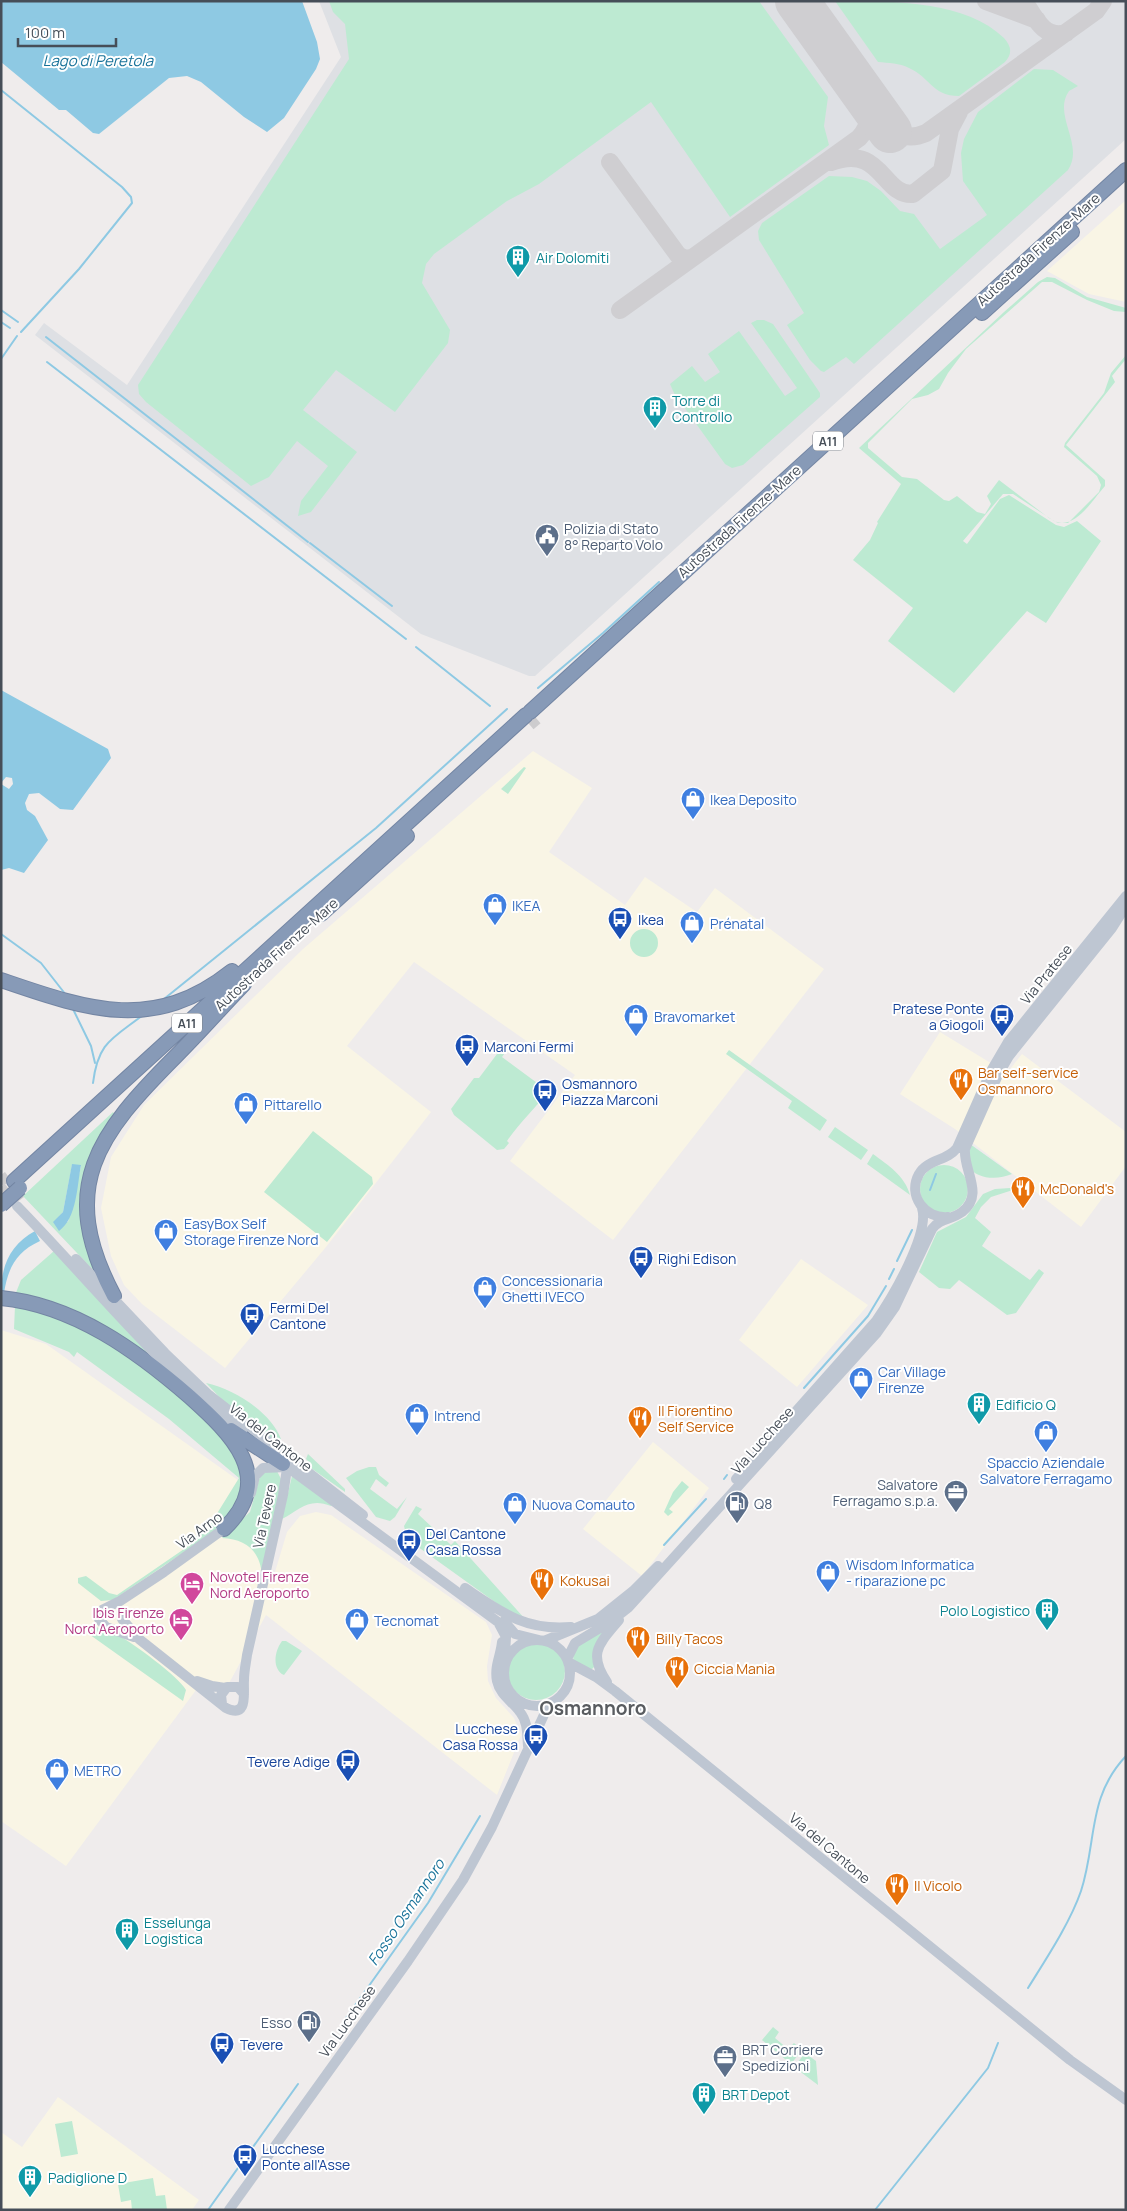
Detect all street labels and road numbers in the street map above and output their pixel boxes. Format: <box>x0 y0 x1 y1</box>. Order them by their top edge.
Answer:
street label: Autostrada Firenze-Mare <box>972 188 1104 310</box>
road number: A11 <box>813 432 843 451</box>
street label: Autostrada Firenze-Mare <box>673 460 805 582</box>
street label: Autostrada Firenze-Mare <box>210 893 342 1015</box>
street label: Via Pratese <box>1016 940 1076 1008</box>
road number: A11 <box>172 1014 202 1032</box>
street label: Via del Cantone <box>225 1399 317 1475</box>
street label: Via Lucchese <box>727 1402 797 1478</box>
street label: Via Tevere <box>248 1482 280 1550</box>
street label: Via Arno <box>172 1507 226 1553</box>
street label: Via del Cantone <box>785 1808 875 1888</box>
street label: Via Lucchese <box>314 1981 380 2061</box>

